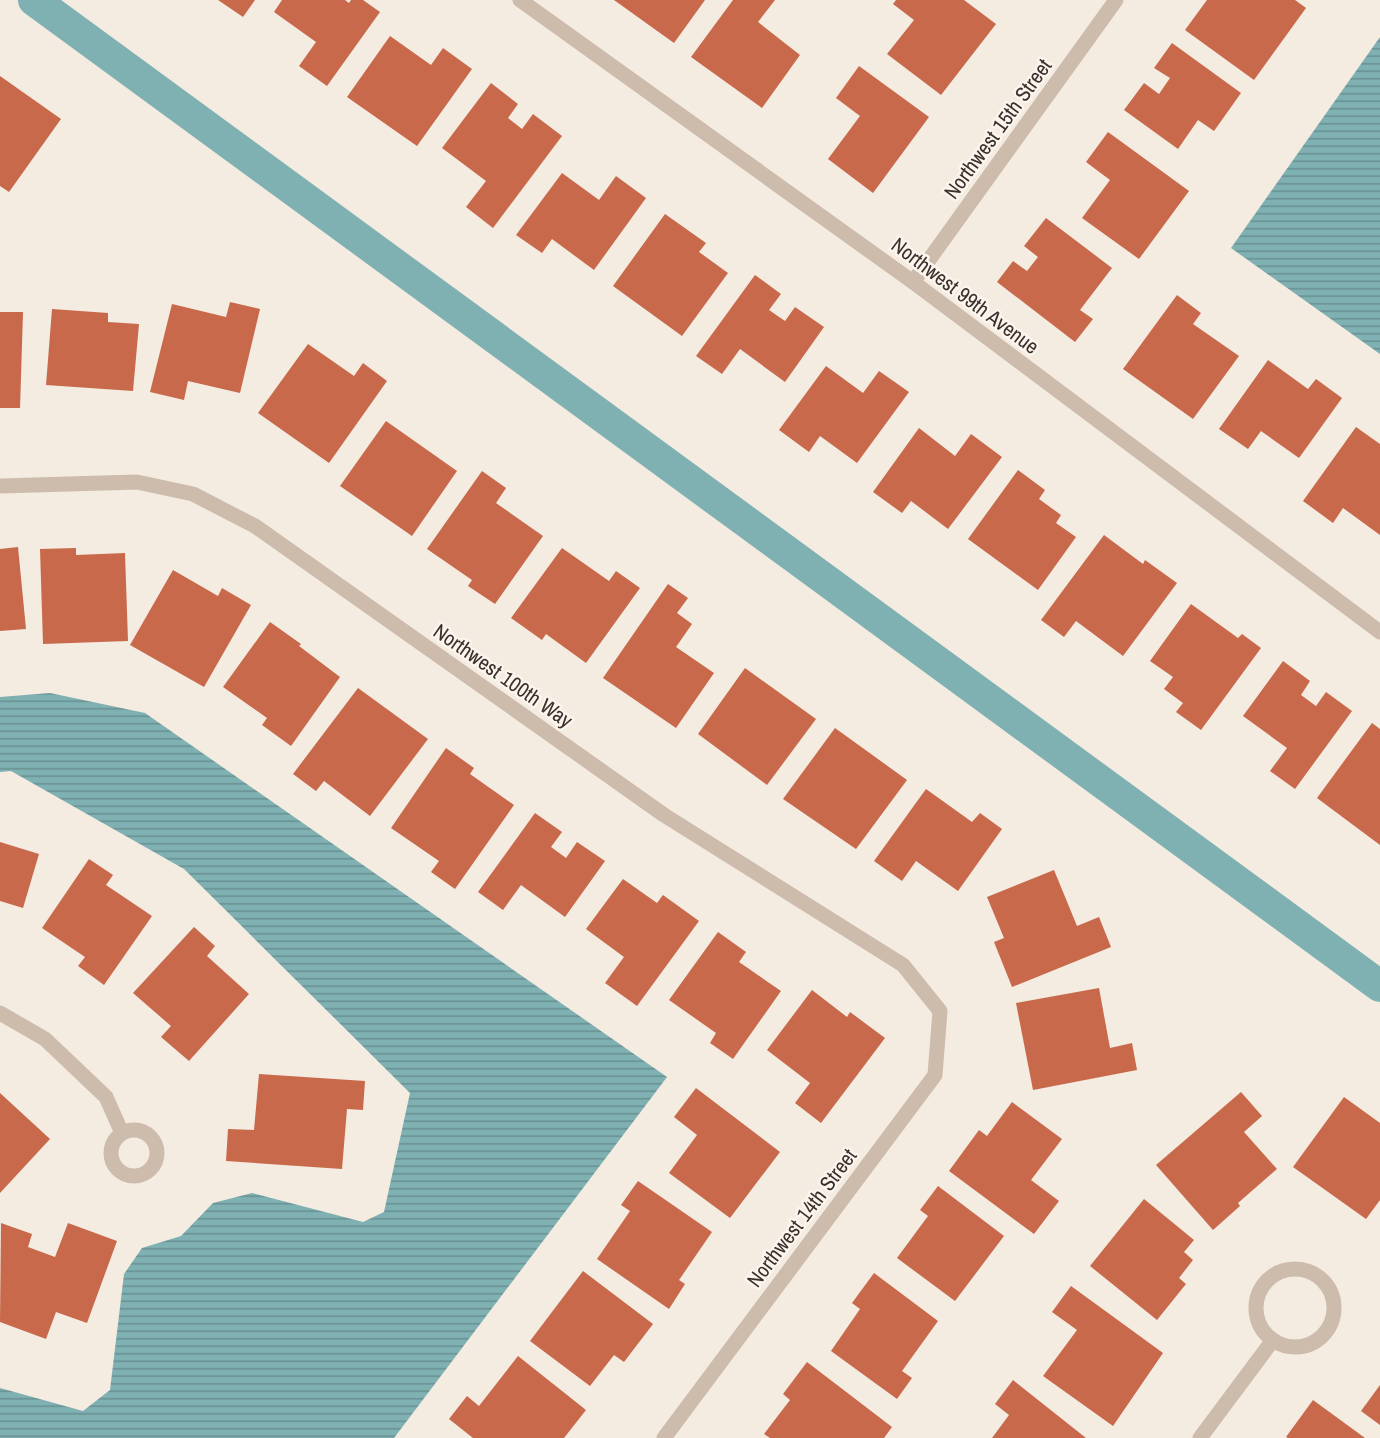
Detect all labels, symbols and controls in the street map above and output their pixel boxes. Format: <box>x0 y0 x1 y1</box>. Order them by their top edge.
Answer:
street label: Northwest 15th Street <box>937 53 1058 205</box>
street label: Northwest 99th Avenue <box>886 231 1045 361</box>
street label: Northwest 100th Way <box>428 617 579 735</box>
street label: Northwest 14th Street <box>740 1142 863 1293</box>

